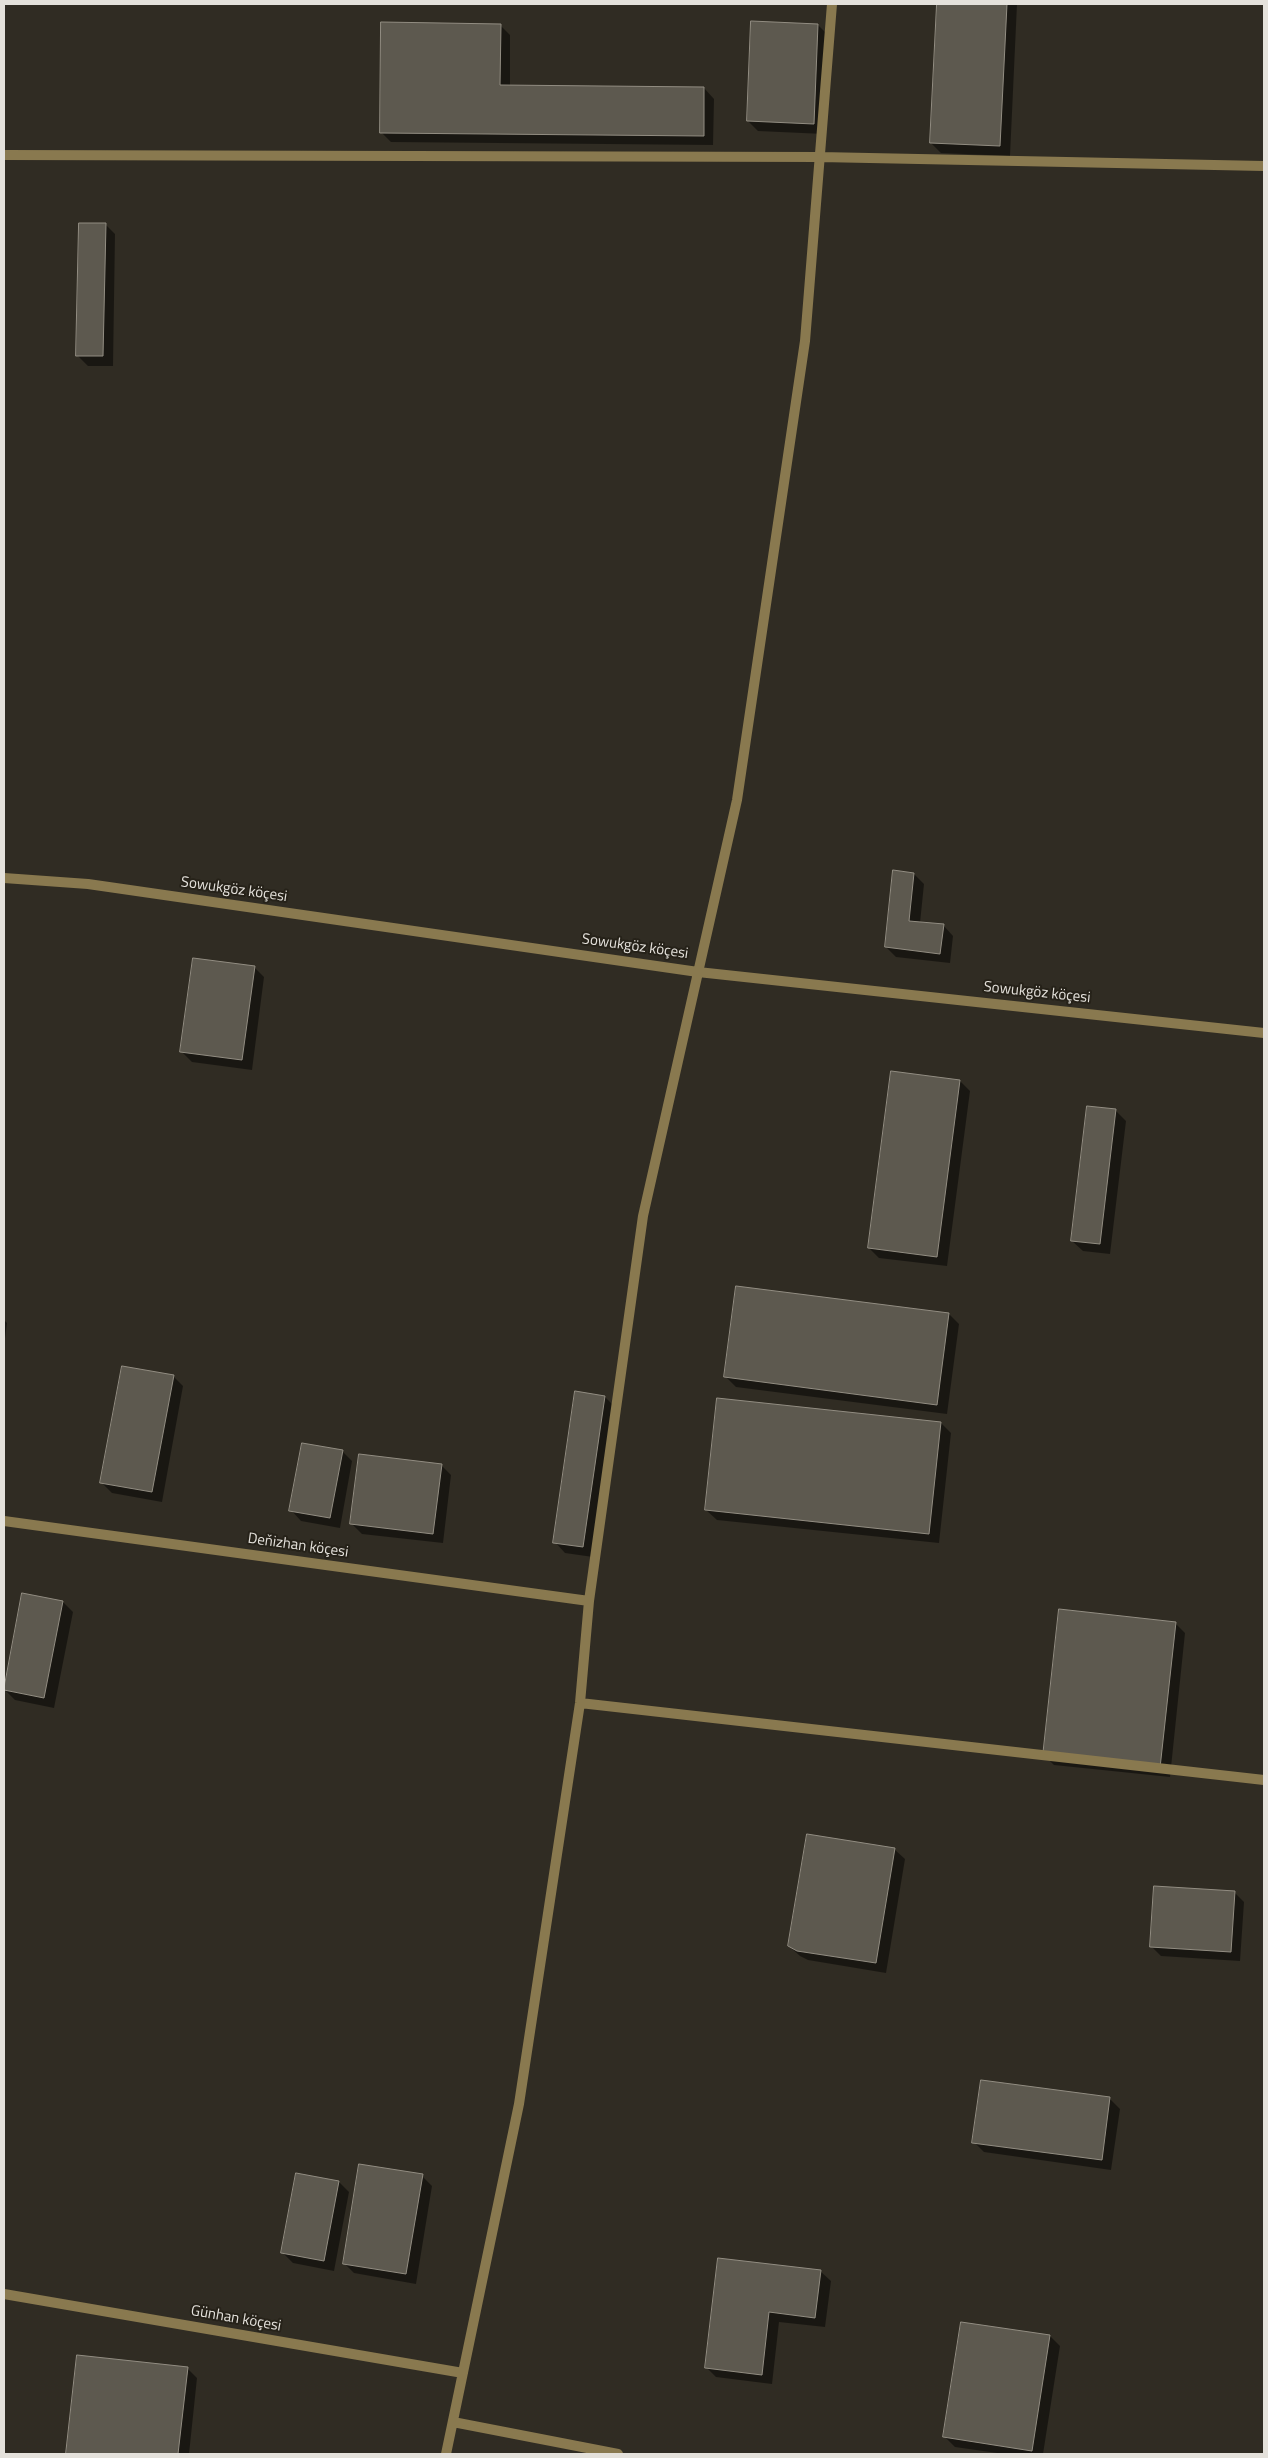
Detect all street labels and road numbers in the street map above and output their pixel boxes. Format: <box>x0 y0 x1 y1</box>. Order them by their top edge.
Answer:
street label: Sowukgöz köçesi <box>180 874 288 906</box>
street label: Sowukgöz köçesi <box>581 931 689 963</box>
street label: Sowukgöz köçesi <box>983 978 1091 1008</box>
street label: Deňizhan köçesi <box>246 1530 350 1562</box>
street label: Günhan köçesi <box>189 2302 283 2336</box>

